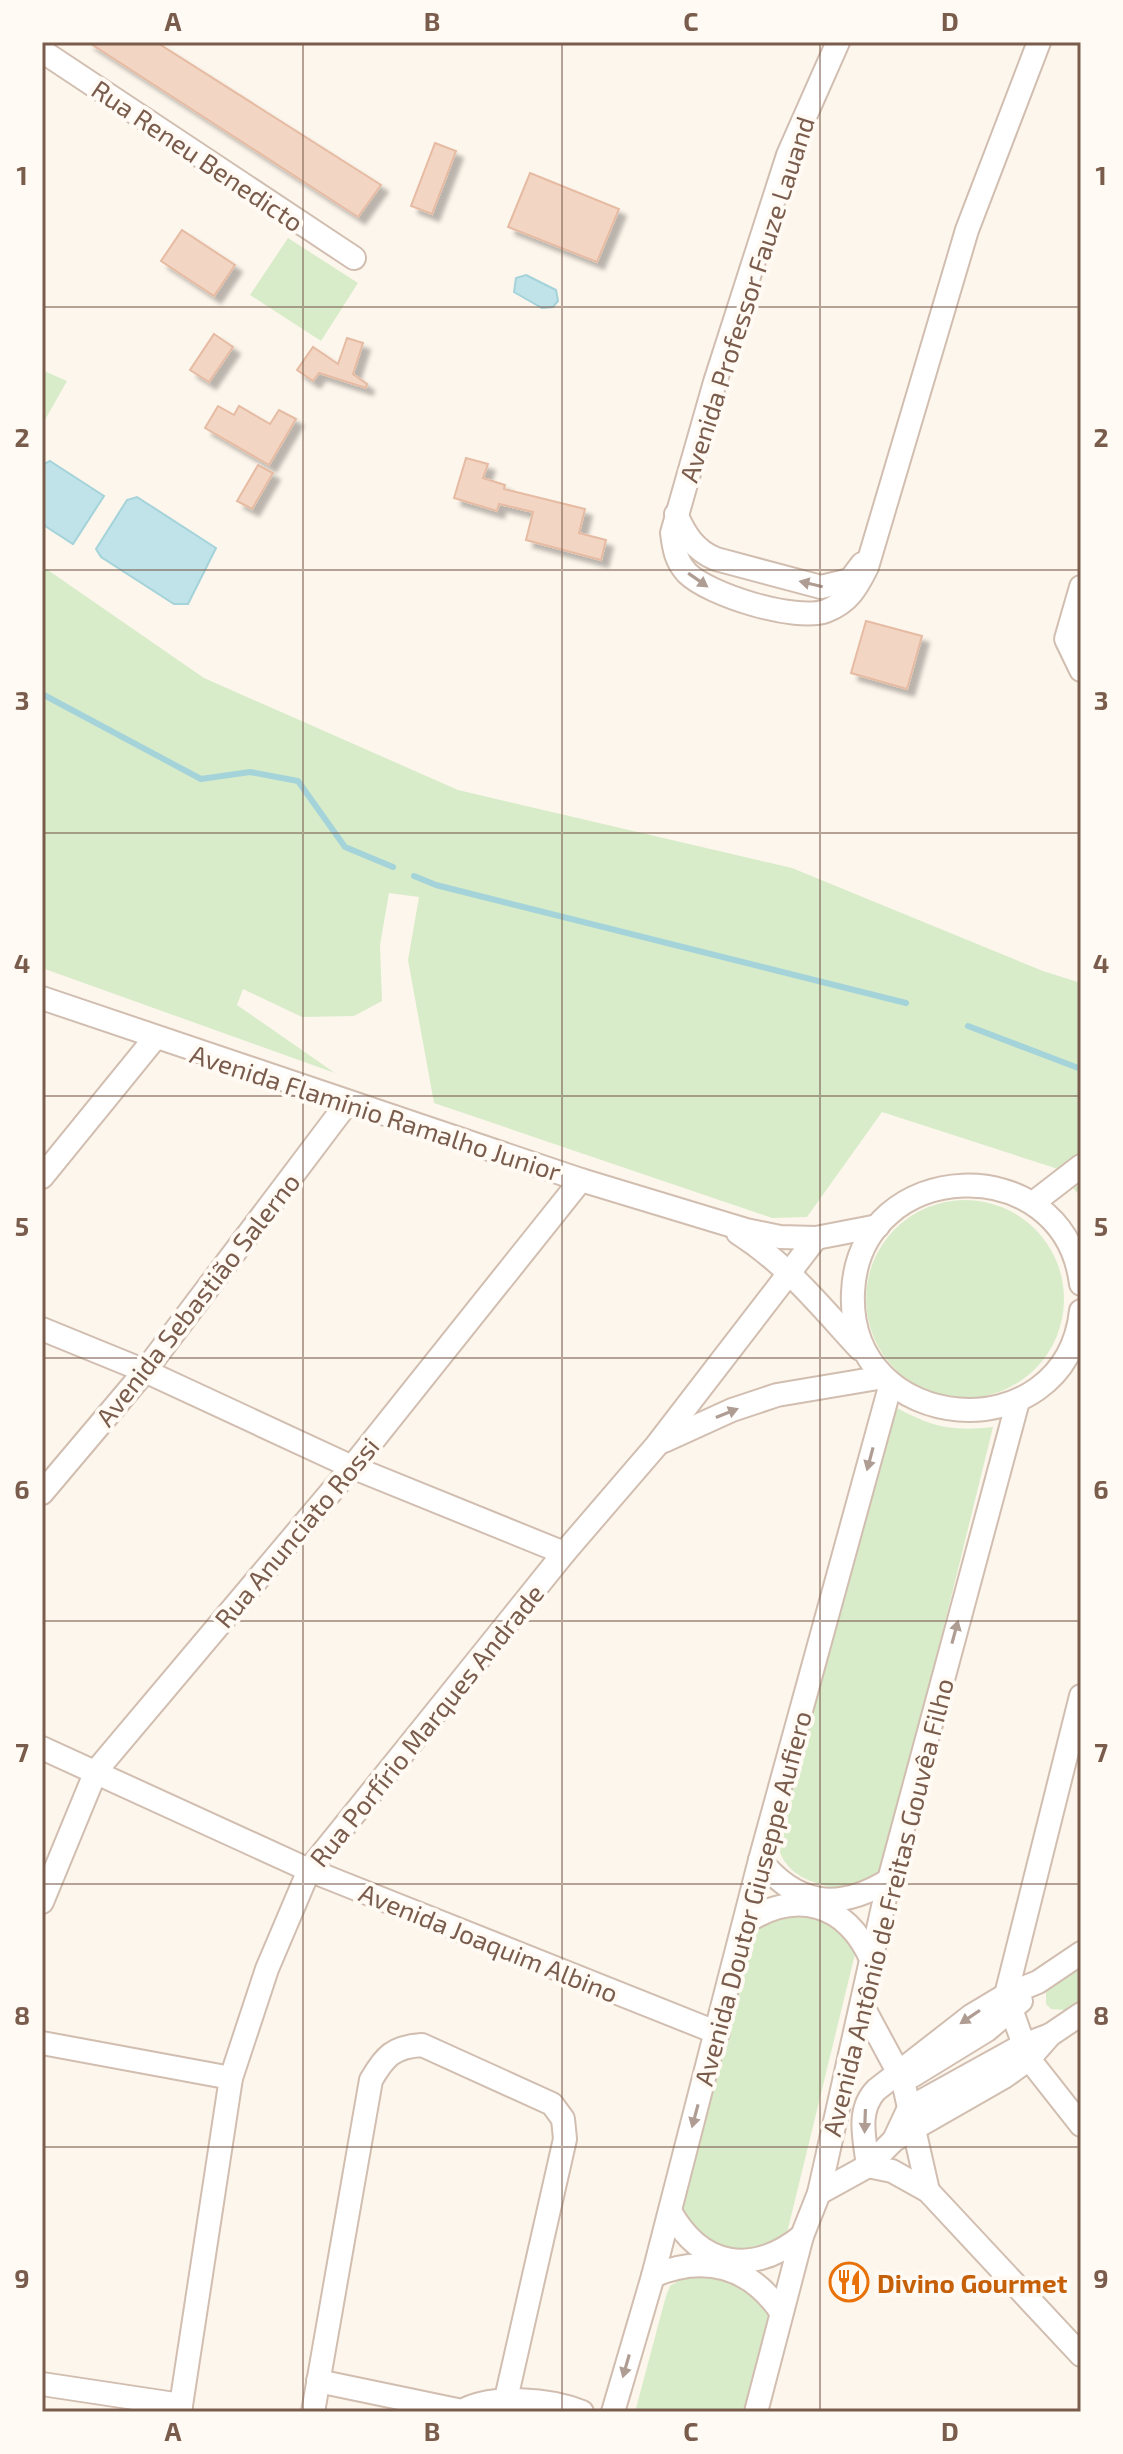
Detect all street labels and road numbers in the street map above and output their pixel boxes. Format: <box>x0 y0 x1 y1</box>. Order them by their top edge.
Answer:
street label: Rua Reneu Benedicto <box>86 73 310 237</box>
street label: Avenida Professor Fauze Lauand <box>672 112 820 486</box>
street label: Avenida Flaminio Ramalho Junior <box>187 1037 565 1187</box>
street label: Avenida Sebastião Salerno <box>89 1166 305 1432</box>
street label: Rua Anunciato Rossi <box>207 1430 385 1634</box>
street label: Rua Porfírio Marques Andrade <box>303 1578 549 1872</box>
street label: Avenida Antônio de Freitas Gouvêa Filho <box>815 1675 959 2139</box>
street label: Avenida Doutor Giuseppe Aufiero <box>687 1707 817 2089</box>
street label: Avenida Joaquim Albino <box>355 1876 623 2008</box>

